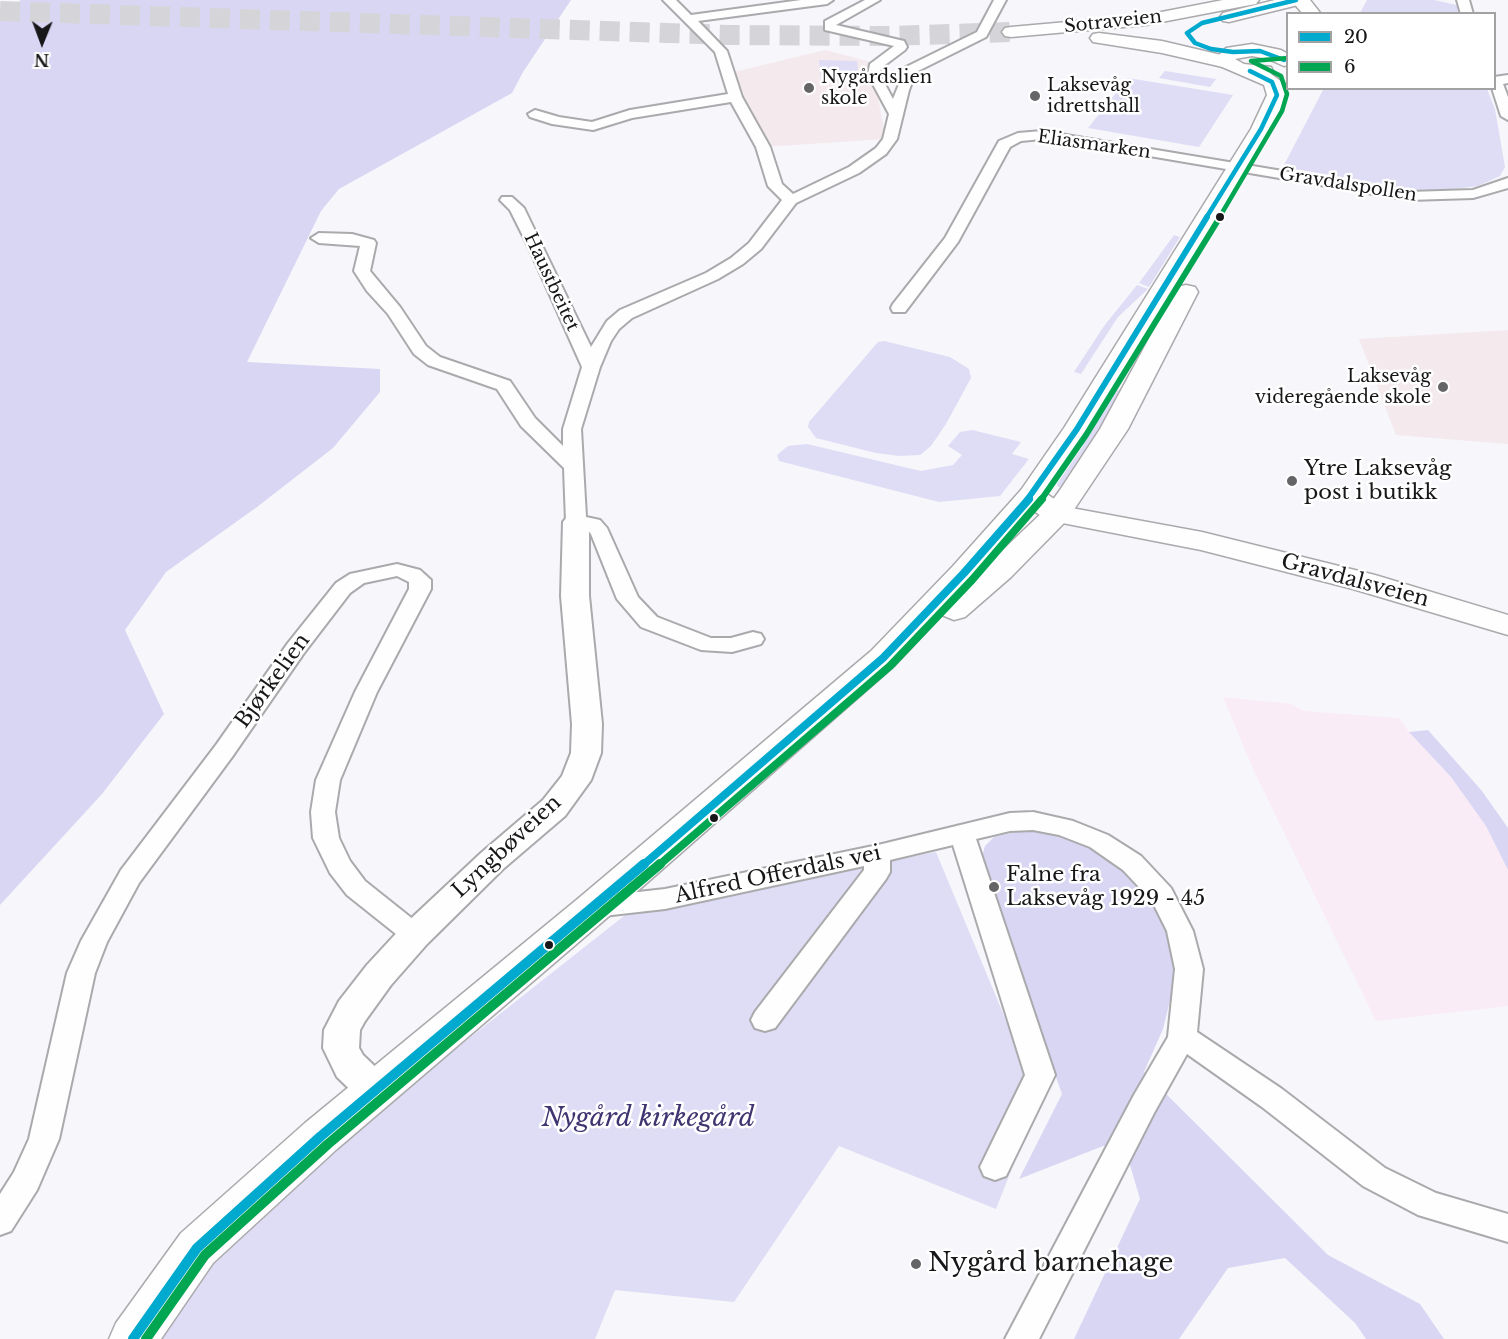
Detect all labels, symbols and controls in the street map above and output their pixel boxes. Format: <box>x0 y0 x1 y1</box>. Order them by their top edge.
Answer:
street label: Sotraveien <box>1063 6 1163 38</box>
north arrow <box>12 12 72 72</box>
legend <box>1286 12 1496 90</box>
text: 20 <box>1344 26 1368 48</box>
text: N <box>34 50 49 70</box>
text: 6 <box>1344 56 1356 78</box>
place label: Nygårdslien skole <box>821 67 932 110</box>
place label: Laksevåg idrettshall <box>1047 75 1140 118</box>
marker: Nygårdslien skole <box>802 81 816 95</box>
marker: Laksevåg idrettshall <box>1028 89 1042 103</box>
street label: Eliasmarken <box>1036 126 1152 164</box>
street label: Gravdalspollen <box>1278 163 1418 207</box>
unlabelled marker <box>1214 211 1226 223</box>
street label: Haustbeitet <box>519 229 583 335</box>
place label: Laksevåg videregående skole <box>1255 366 1431 409</box>
marker: Laksevåg videregående skole <box>1436 380 1450 394</box>
place label: Ytre Laksevåg post i butikk <box>1304 456 1452 506</box>
marker: Ytre Laksevåg post i butikk <box>1285 474 1299 488</box>
street label: Gravdalsveien <box>1278 549 1432 613</box>
street label: Bjørkelien <box>230 629 316 733</box>
street label: Lyngbøveien <box>447 790 567 904</box>
unlabelled marker <box>708 812 720 824</box>
street label: Alfred Offerdals vei <box>673 841 883 909</box>
place label: Falne fra Laksevåg 1929 - 45 <box>1006 862 1205 912</box>
marker: Falne fra Laksevåg 1929 - 45 <box>987 880 1001 894</box>
unlabelled marker <box>543 939 555 951</box>
park label: Nygård kirkegård <box>542 1103 754 1135</box>
place label: Nygård barnehage <box>928 1248 1173 1280</box>
marker: Nygård barnehage <box>909 1257 923 1271</box>

